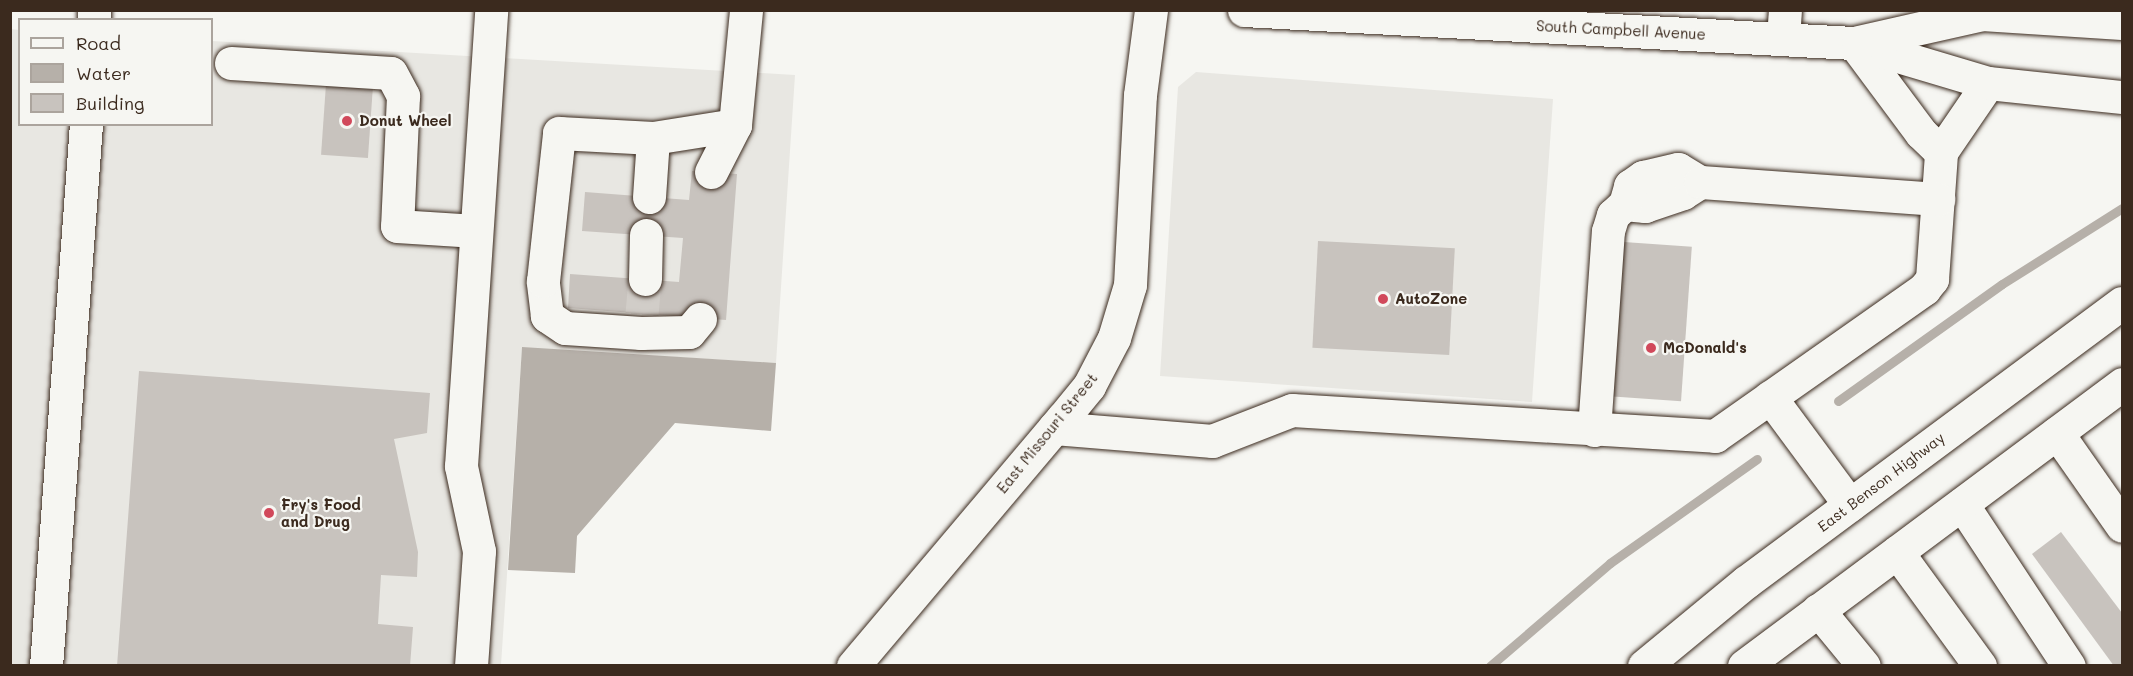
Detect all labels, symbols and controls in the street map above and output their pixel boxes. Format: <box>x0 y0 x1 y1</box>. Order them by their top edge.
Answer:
street label: South Campbell Avenue <box>1536 17 1706 43</box>
legend <box>18 18 213 126</box>
text: Road <box>76 31 121 55</box>
text: Water <box>76 61 131 85</box>
text: Building <box>76 91 144 115</box>
place label: Donut Wheel <box>359 112 452 130</box>
marker: Donut Wheel <box>340 114 354 128</box>
place label: AutoZone <box>1395 290 1467 308</box>
marker: AutoZone <box>1376 292 1390 306</box>
place label: McDonald's <box>1663 339 1747 357</box>
marker: McDonald's <box>1644 341 1658 355</box>
street label: East Missouri Street <box>993 369 1101 497</box>
street label: East Benson Highway <box>1814 428 1948 536</box>
place label: Fry's Food and Drug <box>281 495 361 530</box>
marker: Fry's Food and Drug <box>262 506 276 520</box>

